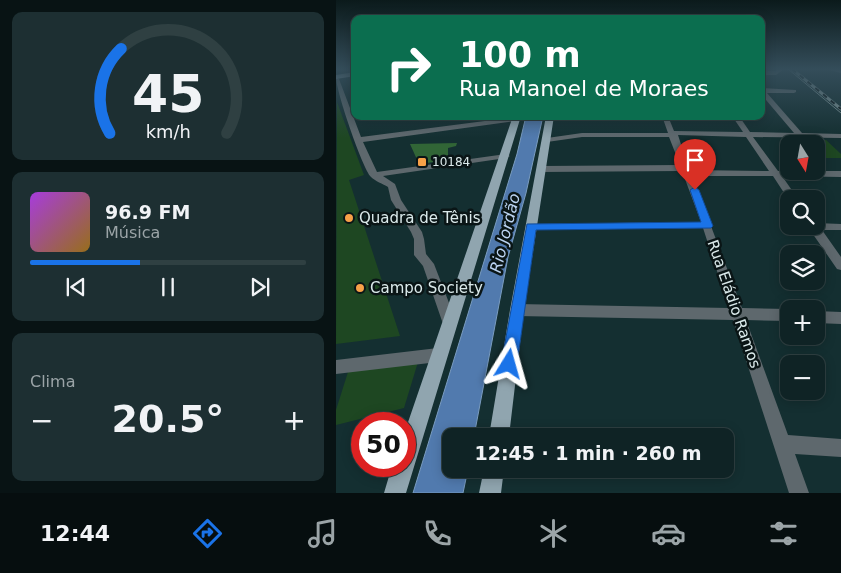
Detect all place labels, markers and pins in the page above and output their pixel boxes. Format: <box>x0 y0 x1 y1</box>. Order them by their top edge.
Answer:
pin <box>674 139 716 190</box>
place label: 10184 <box>432 155 470 169</box>
marker: 10184 <box>416 156 428 168</box>
place label: Quadra de Tênis <box>359 209 481 227</box>
marker: Quadra de Tênis <box>343 212 355 224</box>
place label: Campo Society <box>370 279 483 297</box>
marker: Campo Society <box>354 282 366 294</box>

